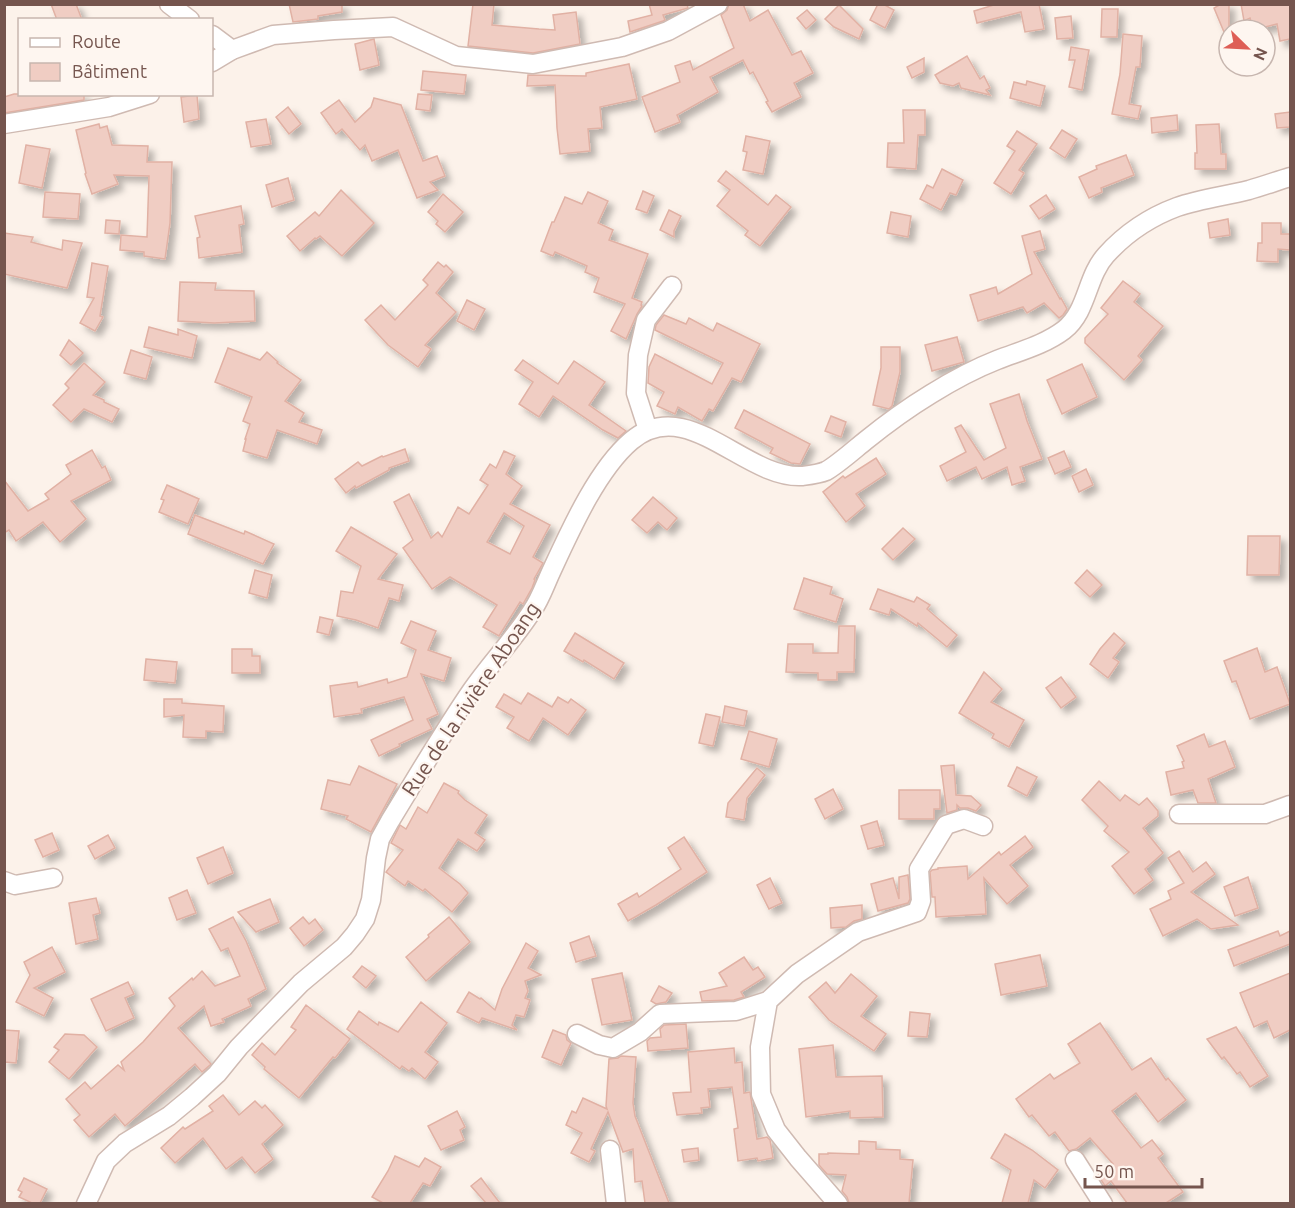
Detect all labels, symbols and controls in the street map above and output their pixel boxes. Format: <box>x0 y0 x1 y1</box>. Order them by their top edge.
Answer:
legend <box>18 18 213 96</box>
north arrow <box>1217 18 1277 78</box>
text: Route <box>72 31 121 51</box>
text: N <box>1250 45 1271 63</box>
text: Bâtiment <box>72 61 147 81</box>
street label: Rue de la rivière Aboang <box>396 597 544 800</box>
scale bar <box>1085 1151 1202 1189</box>
text: 50 m <box>1094 1161 1134 1181</box>

